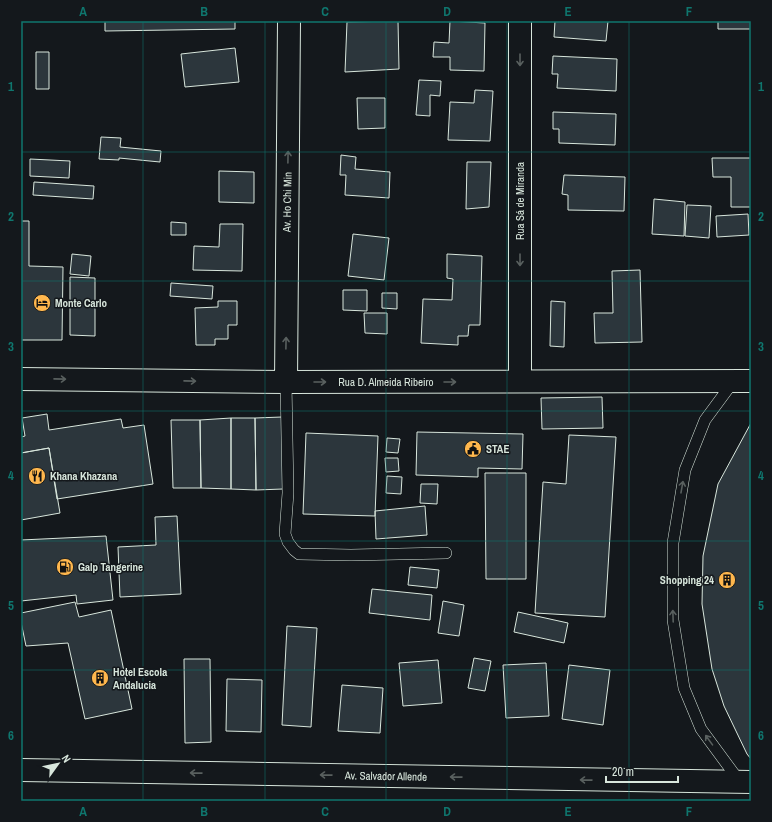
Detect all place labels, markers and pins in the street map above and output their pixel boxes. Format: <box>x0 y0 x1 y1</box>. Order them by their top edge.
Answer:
hotel icon: Monte Carlo <box>32 293 52 313</box>
place label: Monte Carlo <box>55 296 108 310</box>
public building icon: STAE <box>463 439 483 459</box>
place label: STAE <box>486 442 509 456</box>
restaurant icon: Khana Khazana <box>27 466 47 486</box>
place label: Khana Khazana <box>50 469 117 483</box>
fuel station icon: Galp Tangerine <box>55 557 75 577</box>
place label: Galp Tangerine <box>78 560 143 574</box>
building icon: Shopping 24 <box>717 570 737 590</box>
place label: Shopping 24 <box>660 573 714 587</box>
place label: Hotel Escola Andalucia <box>113 665 167 692</box>
building icon: Hotel Escola Andalucia <box>90 668 110 688</box>

